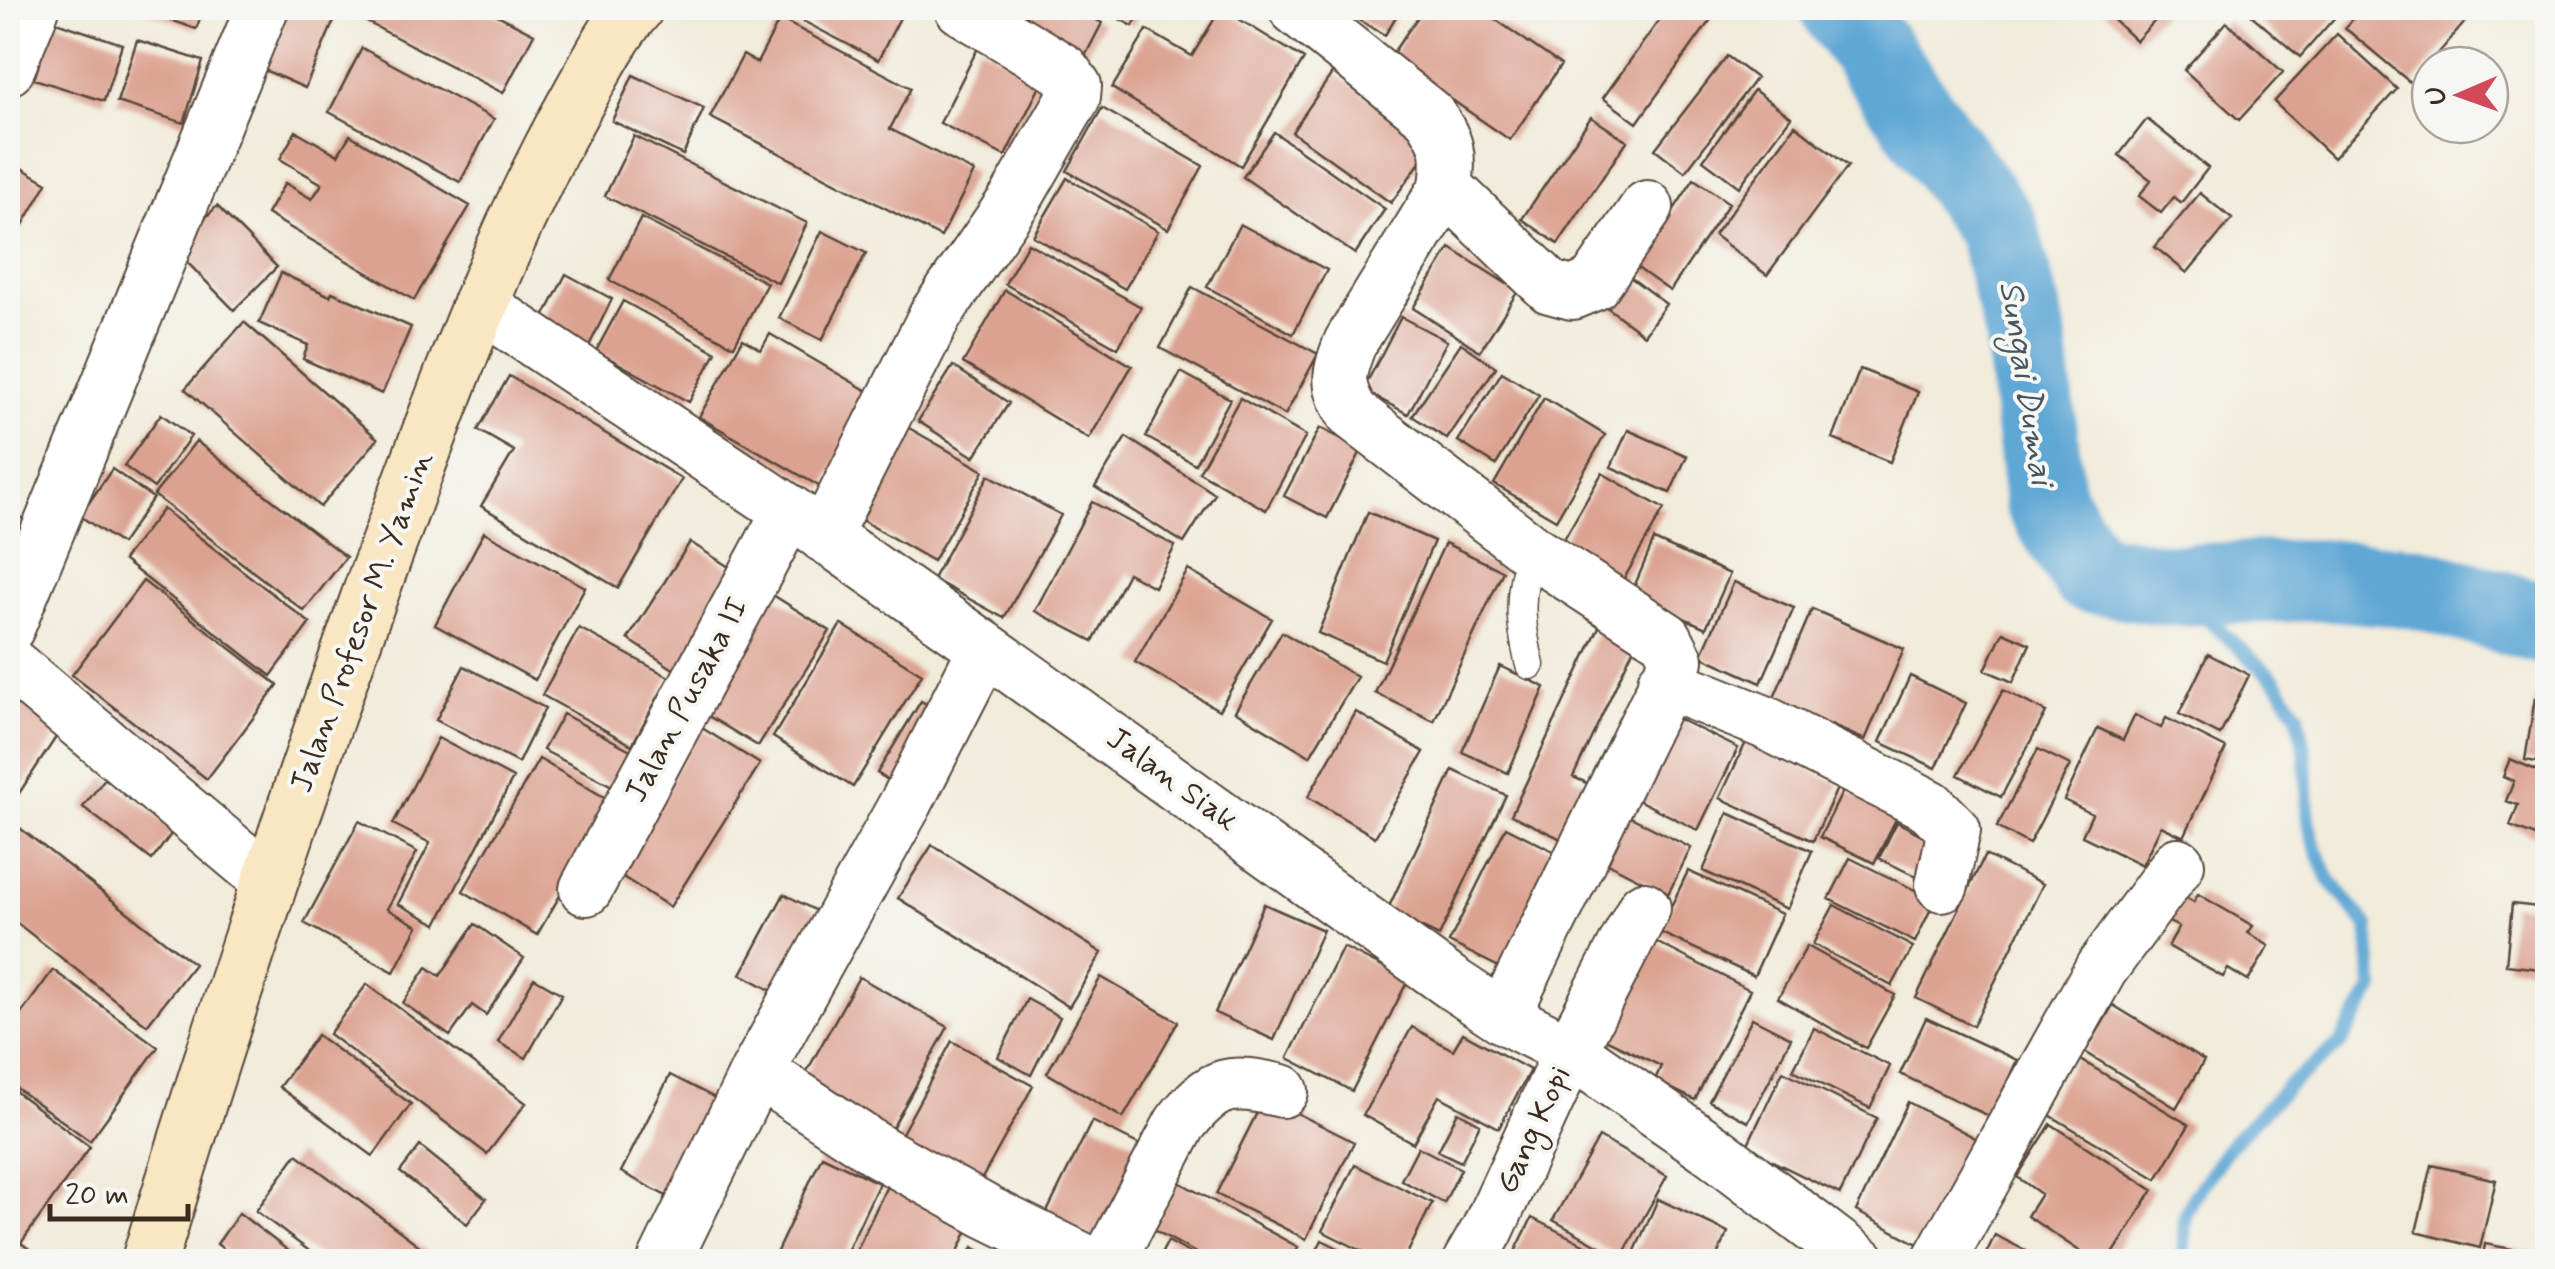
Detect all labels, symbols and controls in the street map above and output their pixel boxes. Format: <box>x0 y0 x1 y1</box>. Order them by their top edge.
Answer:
north arrow <box>2410 45 2510 145</box>
text: U <box>2419 86 2456 106</box>
water label: Sungai Dumai <box>1984 278 2065 493</box>
street label: Jalan Profesor M. Yamin <box>281 446 443 798</box>
street label: Jalan Pusaka II <box>615 590 759 810</box>
street label: Jalan Siak <box>1098 718 1246 842</box>
street label: Gang Kopi <box>1486 1059 1584 1201</box>
scale bar <box>50 1159 188 1221</box>
text: 20 m <box>65 1176 129 1215</box>

